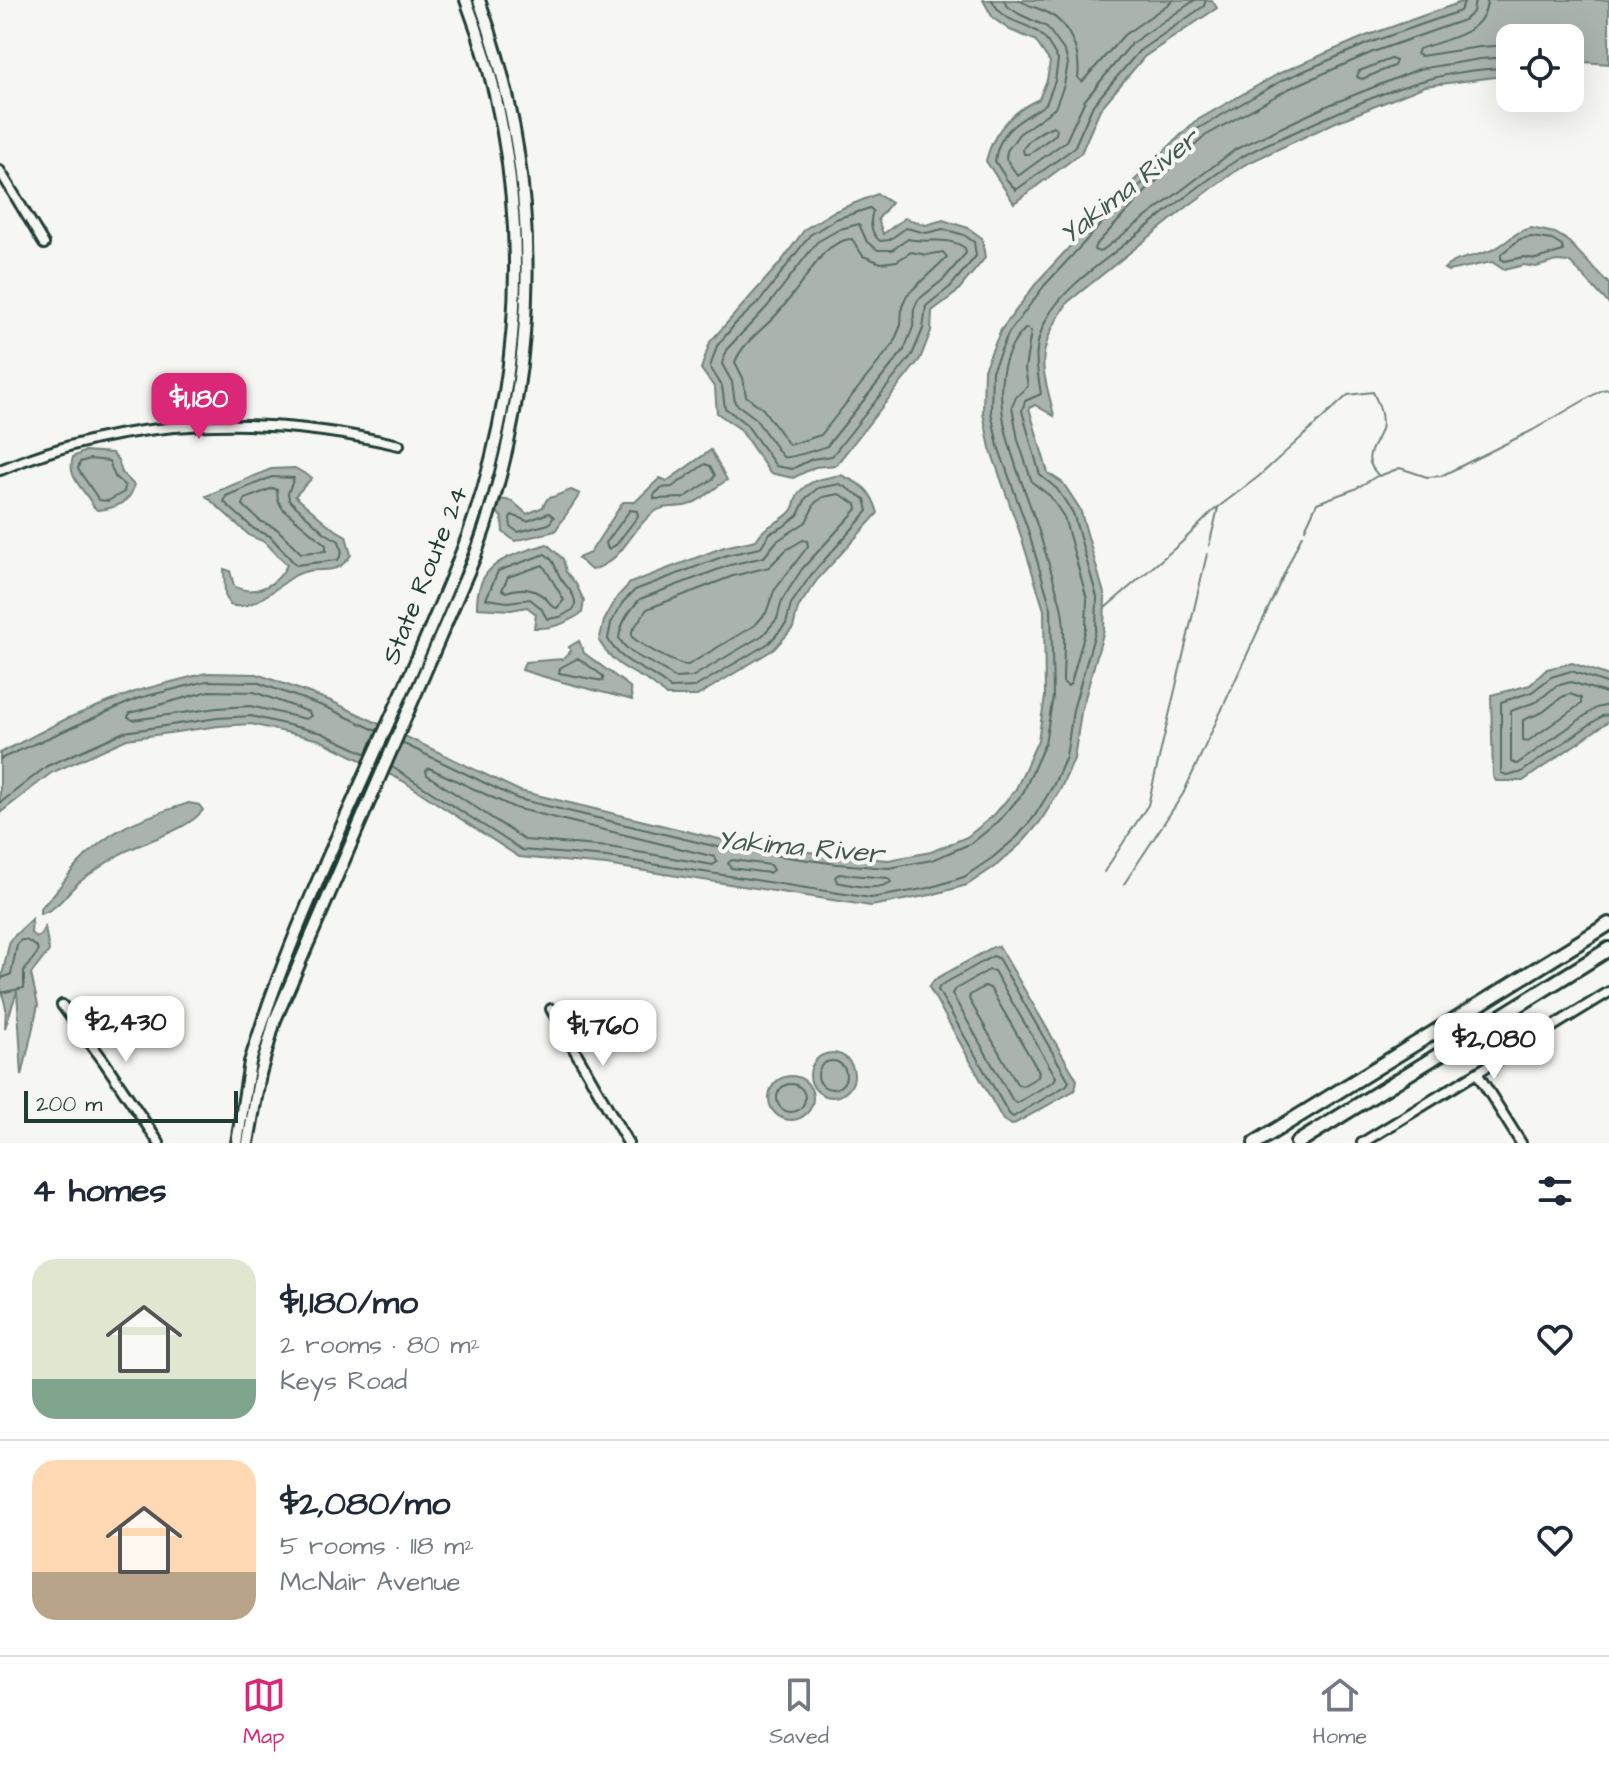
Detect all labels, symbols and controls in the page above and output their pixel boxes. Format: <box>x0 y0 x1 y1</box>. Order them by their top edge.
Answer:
map controls <box>1496 24 1584 112</box>
button: locate <box>1496 24 1584 112</box>
water label: Yakima River <box>1051 119 1209 254</box>
pin: $1,180 <box>134 373 264 441</box>
text: $1,180 <box>169 381 229 417</box>
street label: State Route 24 <box>373 480 477 670</box>
water label: Yakima River <box>715 820 888 874</box>
pin: $2,430 <box>61 996 191 1064</box>
pin: $1,760 <box>538 1000 668 1068</box>
text: $2,430 <box>85 1004 167 1040</box>
text: $1,760 <box>567 1008 639 1044</box>
pin: $2,080 <box>1429 1013 1559 1081</box>
text: $2,080 <box>1452 1021 1536 1057</box>
scale bar <box>24 1087 238 1123</box>
text: 200 m <box>36 1089 102 1120</box>
text: 4 homes <box>32 1167 167 1215</box>
icon: filters <box>1533 1169 1577 1213</box>
text: $1,180/mo <box>280 1279 418 1327</box>
icon: home <box>96 1291 192 1387</box>
icon: heart <box>1533 1317 1577 1361</box>
text: 2 rooms · 80 m² <box>280 1327 480 1363</box>
text: Keys Road <box>280 1363 407 1399</box>
text: $2,080/mo <box>280 1480 450 1528</box>
icon: home <box>96 1492 192 1588</box>
icon: heart <box>1533 1518 1577 1562</box>
text: 5 rooms · 118 m² <box>280 1528 474 1564</box>
text: McNair Avenue <box>280 1564 461 1600</box>
tab: Map <box>242 1673 286 1752</box>
tab: Saved <box>769 1673 829 1752</box>
tab: Home <box>1313 1673 1367 1752</box>

